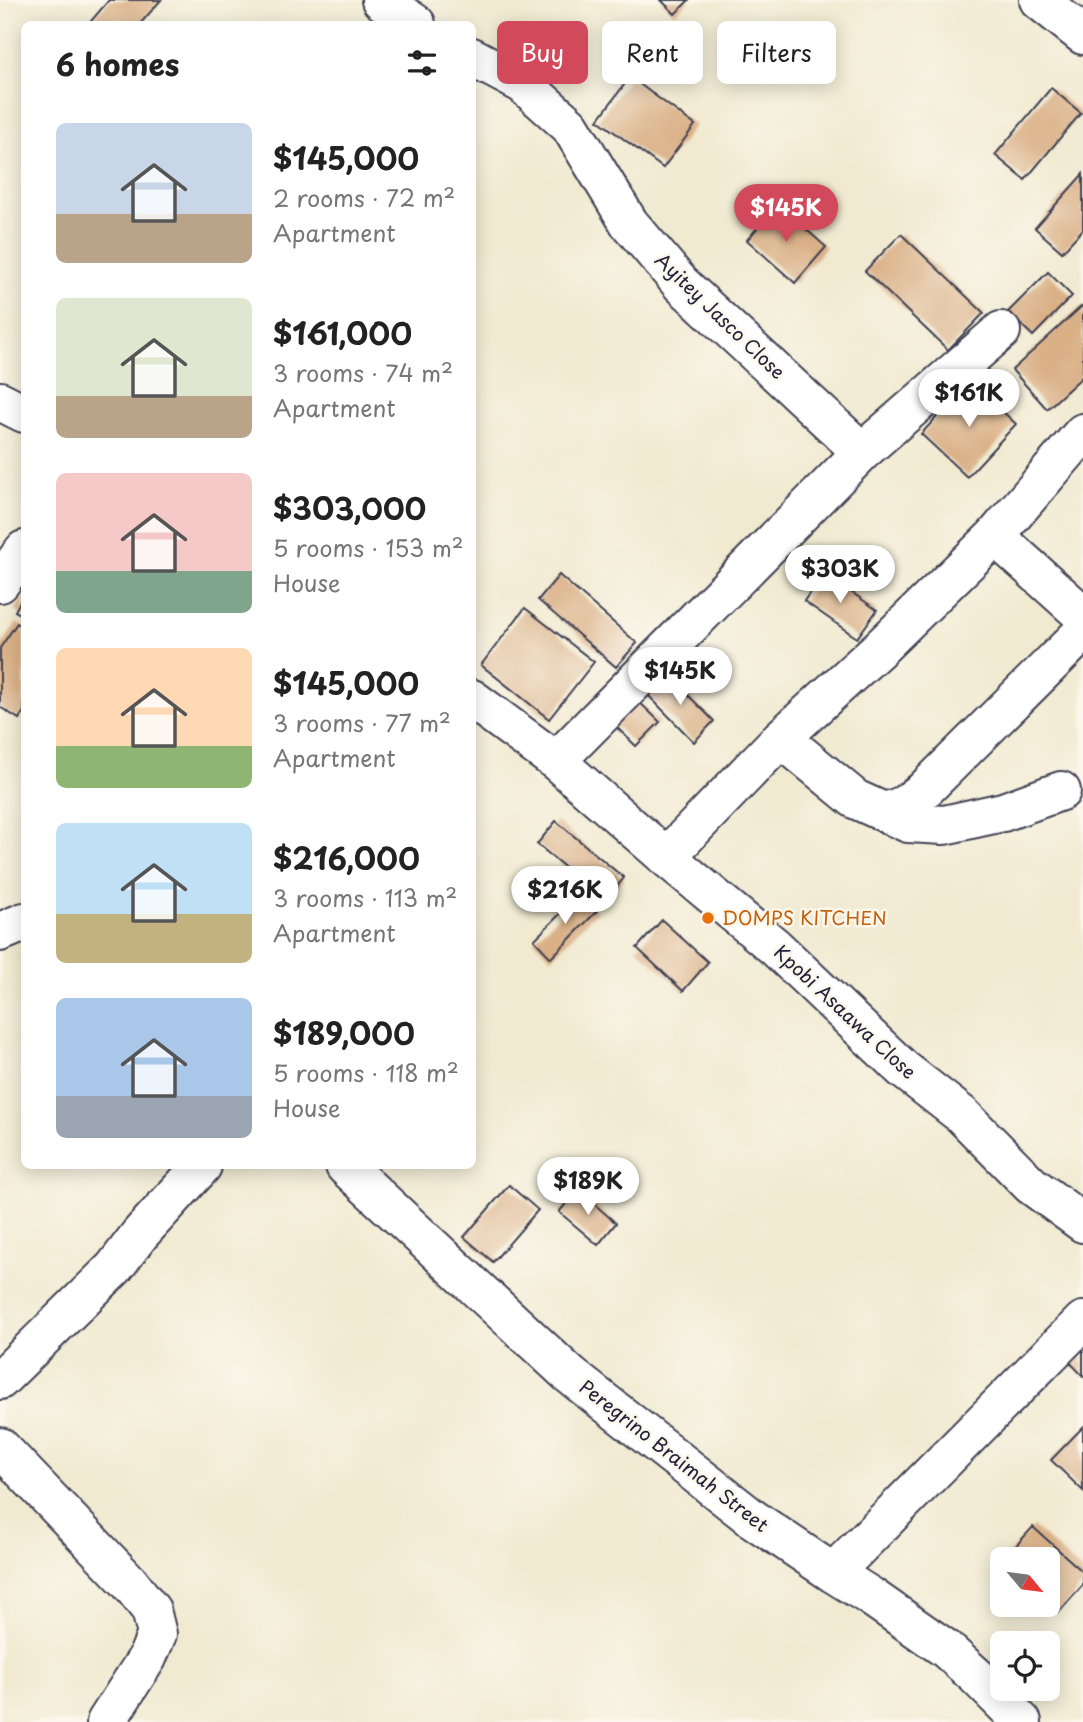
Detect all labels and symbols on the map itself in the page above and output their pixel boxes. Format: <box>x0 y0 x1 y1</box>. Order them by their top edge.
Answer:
pin: $145K <box>737 184 835 244</box>
street label: Ayitey Jasco Close <box>649 246 792 385</box>
pin: $161K <box>920 370 1018 429</box>
pin: $303K <box>791 546 889 605</box>
pin: $145K <box>631 648 729 707</box>
pin: $216K <box>516 866 614 926</box>
place label: DOMPS KITCHEN <box>722 903 887 931</box>
marker: DOMPS KITCHEN <box>700 910 716 926</box>
street label: Kpobi Asaawa Close <box>768 938 923 1085</box>
pin: $189K <box>539 1158 637 1217</box>
street label: Peregrino Braimah Street <box>574 1372 775 1538</box>
north arrow <box>990 1547 1060 1617</box>

